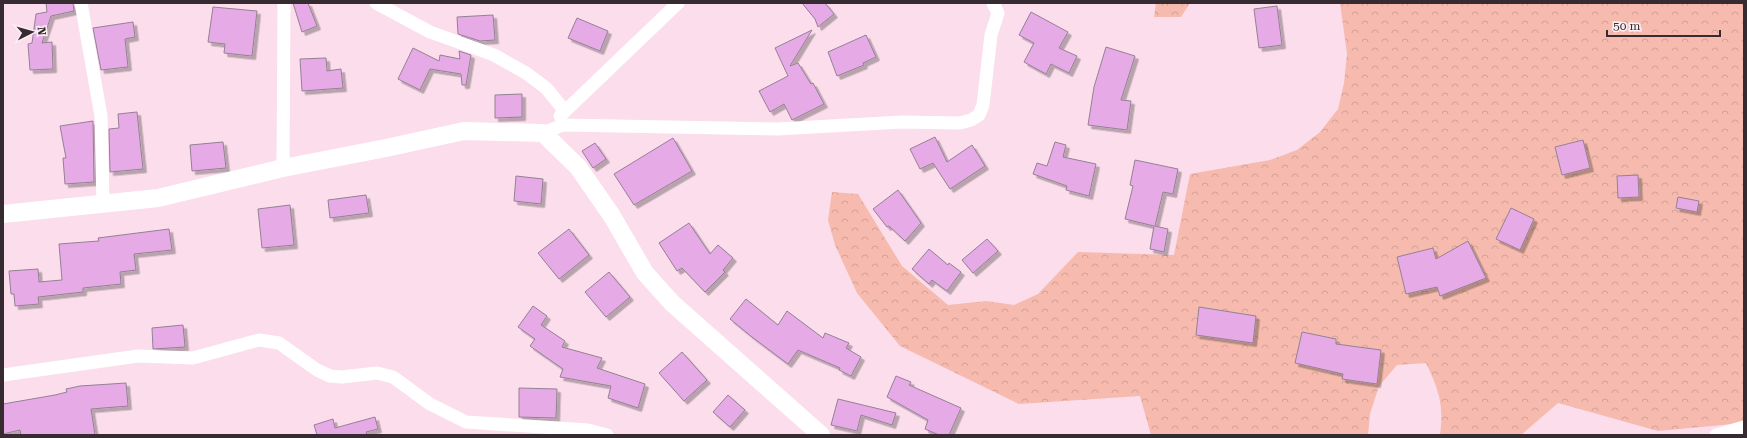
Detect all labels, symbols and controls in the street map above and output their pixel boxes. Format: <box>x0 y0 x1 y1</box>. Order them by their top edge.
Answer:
north arrow <box>12 12 52 52</box>
scale bar <box>1607 12 1720 38</box>
text: 50 m <box>1613 19 1640 33</box>
text: N <box>35 26 48 36</box>

